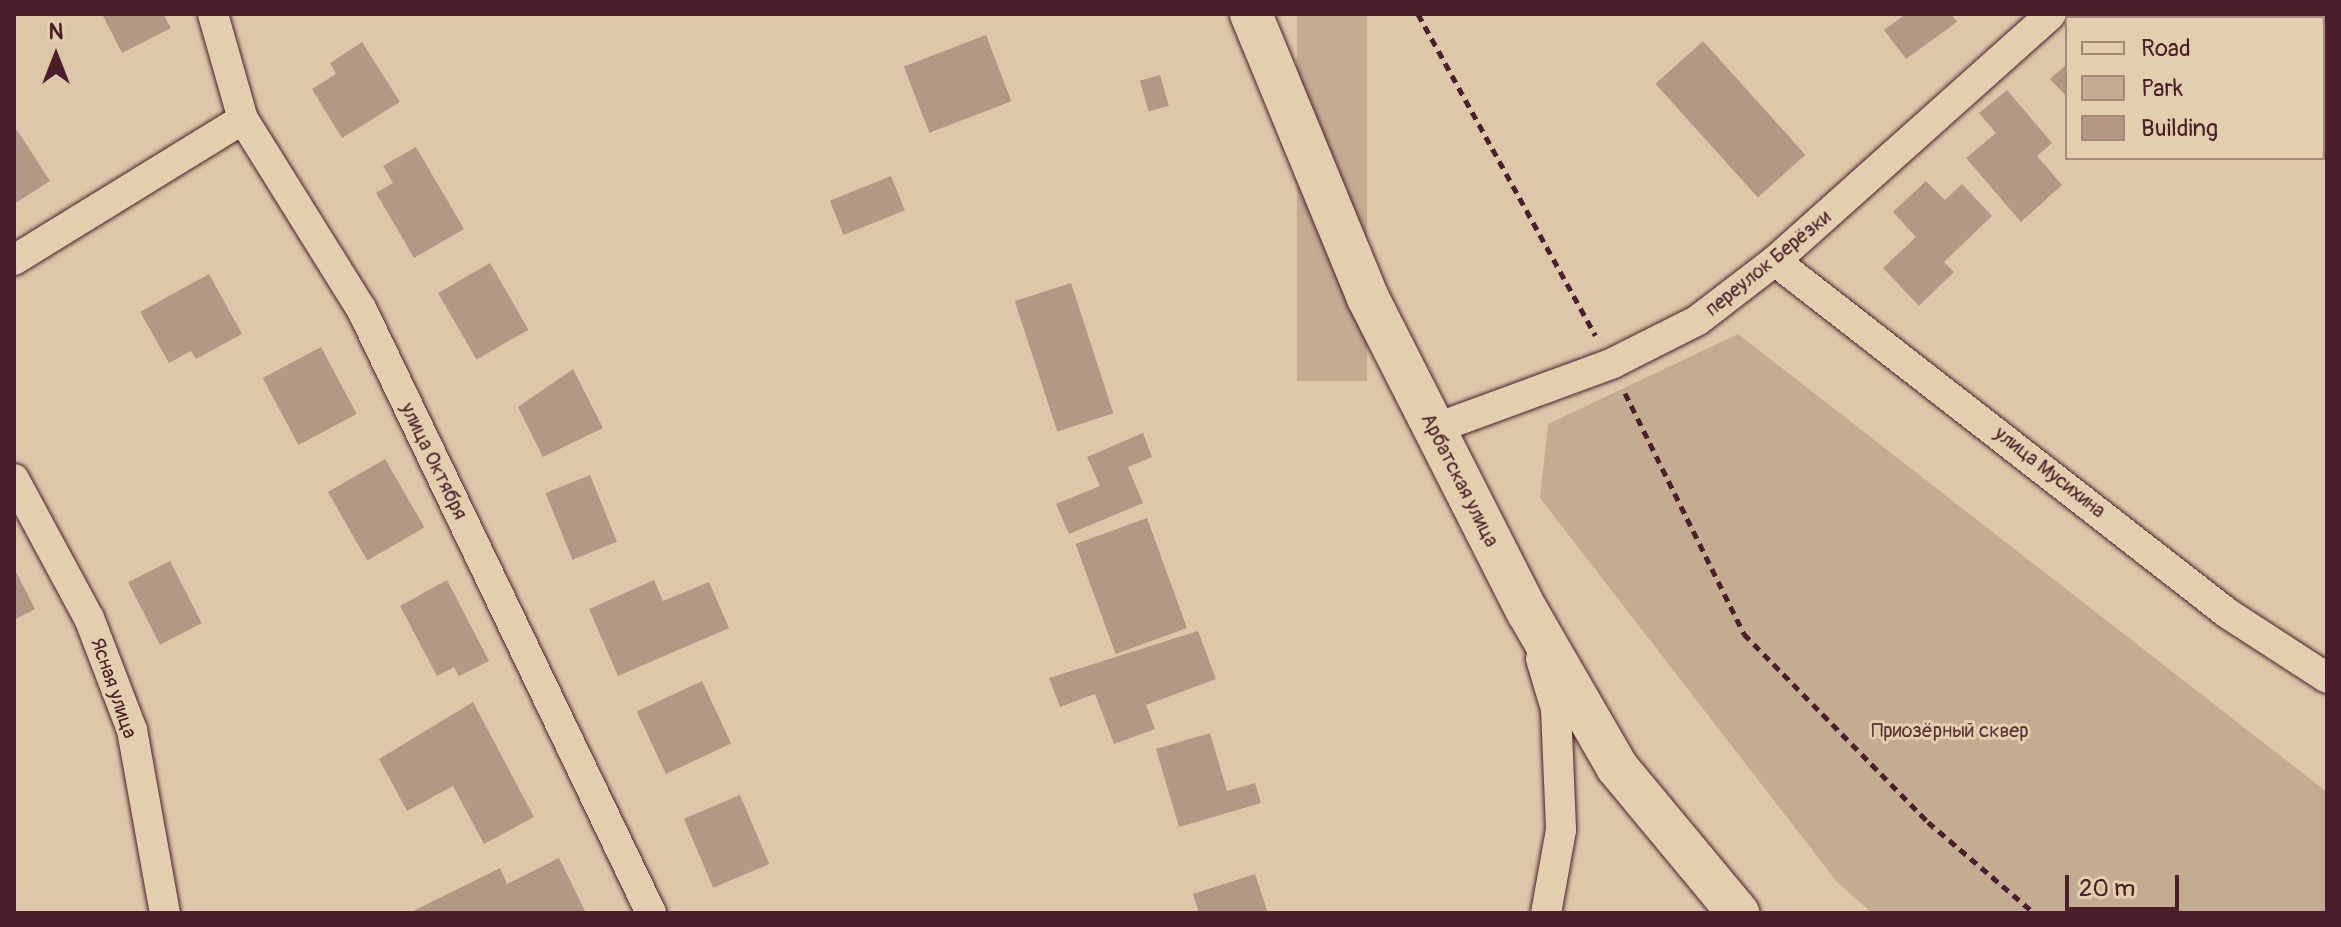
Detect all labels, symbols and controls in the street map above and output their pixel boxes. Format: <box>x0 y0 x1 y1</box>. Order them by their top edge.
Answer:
north arrow <box>16 16 96 96</box>
legend <box>2065 16 2325 160</box>
text: N <box>49 18 63 46</box>
text: Road <box>2141 34 2191 63</box>
text: Park <box>2141 74 2183 103</box>
text: Building <box>2141 114 2218 143</box>
street label: переулок Берёзки <box>1700 205 1836 321</box>
street label: улица Октября <box>395 399 473 523</box>
street label: Арбатская улица <box>1416 409 1504 551</box>
street label: улица Мусихина <box>1990 421 2110 523</box>
street label: Ясная улица <box>86 635 142 741</box>
park label: Приозёрный сквер <box>1871 718 2029 742</box>
scale bar <box>2069 859 2183 909</box>
text: 20 m <box>2079 874 2135 903</box>

